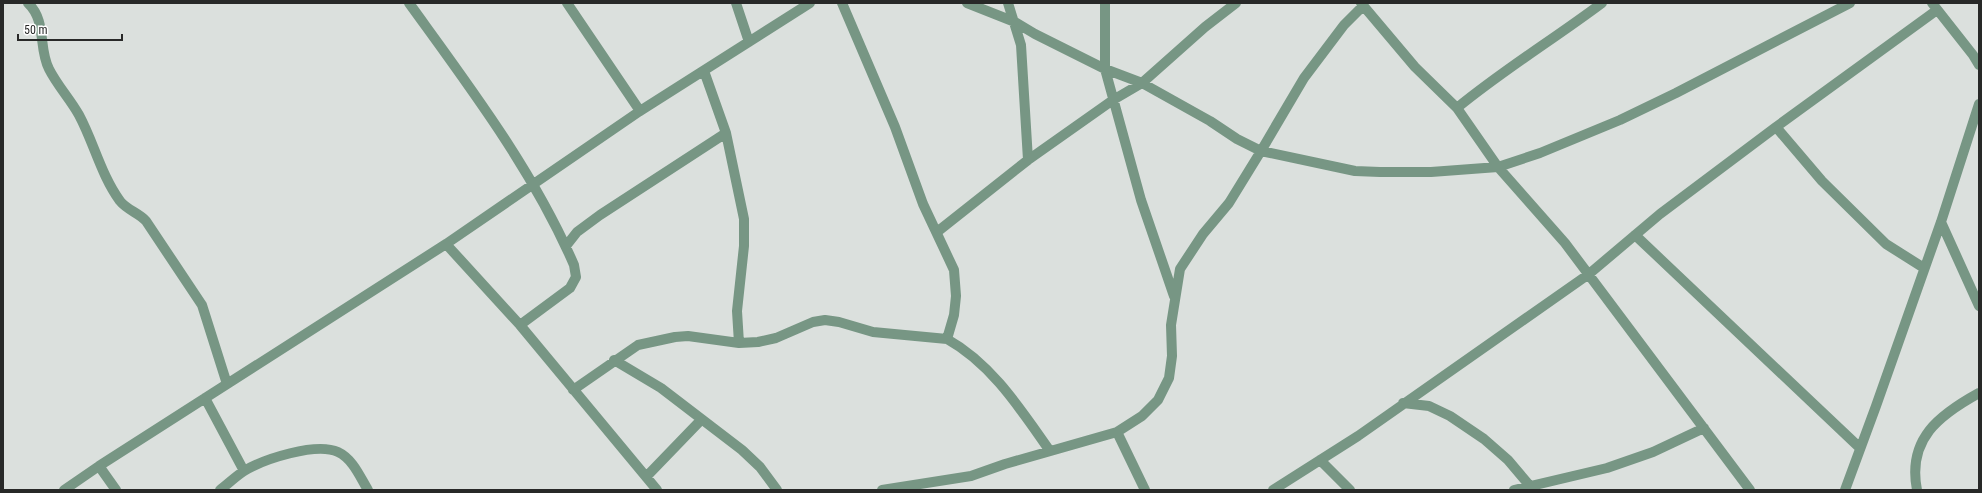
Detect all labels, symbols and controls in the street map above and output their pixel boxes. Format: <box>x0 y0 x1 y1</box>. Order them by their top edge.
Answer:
scale bar <box>18 16 122 42</box>
text: 50 m <box>24 23 48 37</box>

